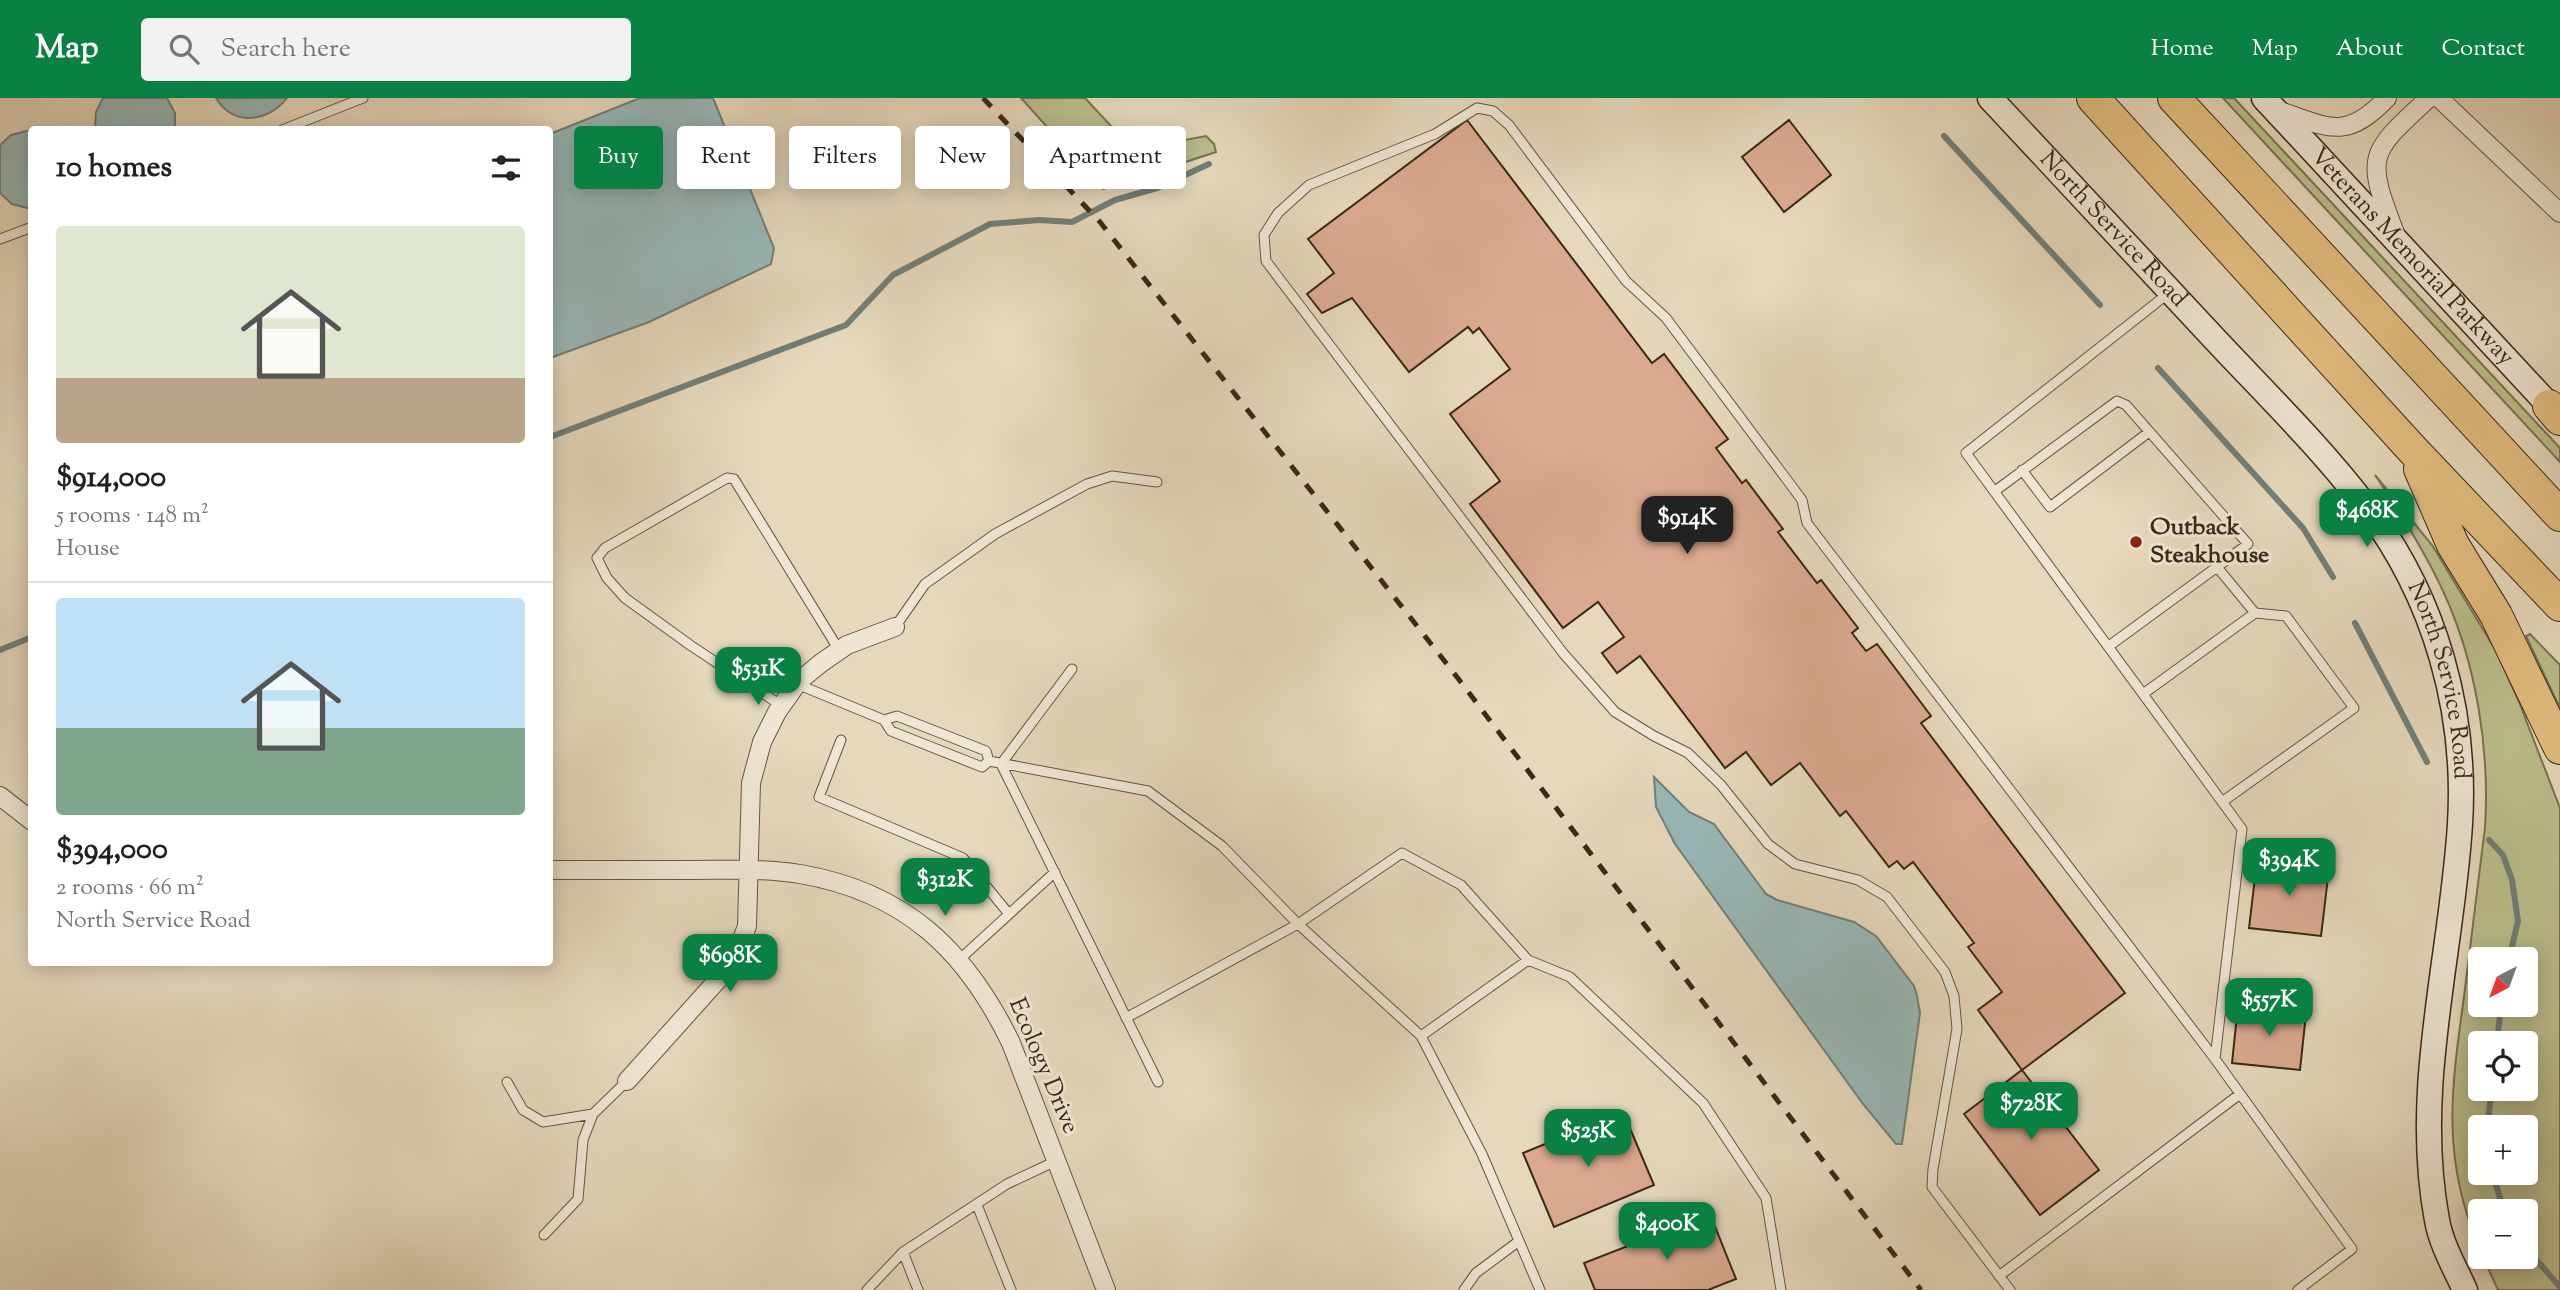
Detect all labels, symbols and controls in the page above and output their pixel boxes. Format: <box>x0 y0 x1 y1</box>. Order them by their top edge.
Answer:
search box <box>141 18 631 81</box>
text: Map <box>35 25 99 73</box>
icon: search <box>165 30 203 68</box>
text: Search here <box>221 31 351 68</box>
text: Home <box>2151 32 2214 66</box>
text: Map <box>2252 32 2298 66</box>
text: About <box>2336 32 2403 66</box>
text: Contact <box>2441 32 2525 66</box>
chip: Buy <box>574 126 663 189</box>
chip: Rent <box>677 126 775 189</box>
chip: Filters <box>789 126 901 189</box>
chip: New <box>915 126 1010 189</box>
chip: Apartment <box>1024 126 1186 189</box>
street label: Veterans Memorial Parkway <box>2302 140 2522 374</box>
street label: North Service Road <box>2031 144 2195 316</box>
text: 10 homes <box>56 147 172 190</box>
icon: filters <box>487 149 525 187</box>
icon: home <box>228 271 354 397</box>
text: $914,000 <box>56 457 166 500</box>
pin: $468K <box>2318 490 2416 549</box>
text: $468K <box>2335 495 2399 528</box>
pin: $914K <box>1638 496 1736 556</box>
text: 5 rooms · 148 m² <box>56 500 209 533</box>
text: $914K <box>1657 502 1717 535</box>
place label: Outback Steakhouse <box>2150 511 2269 573</box>
text: House <box>56 533 120 566</box>
marker: Outback Steakhouse <box>2128 534 2144 550</box>
street label: North Service Road <box>2398 576 2478 780</box>
icon: home <box>228 643 354 769</box>
pin: $531K <box>709 648 807 707</box>
text: $531K <box>731 653 785 686</box>
text: $394,000 <box>56 829 168 872</box>
pin: $394K <box>2240 838 2338 898</box>
text: $394K <box>2259 844 2319 877</box>
pin: $312K <box>896 858 994 918</box>
text: $312K <box>917 864 973 897</box>
text: 2 rooms · 66 m² <box>56 872 204 905</box>
text: North Service Road <box>56 905 251 938</box>
pin: $698K <box>681 934 779 994</box>
text: $698K <box>698 940 762 973</box>
north arrow <box>2468 947 2538 1017</box>
map controls <box>2468 947 2538 1269</box>
pin: $557K <box>2220 978 2318 1038</box>
text: $557K <box>2241 984 2297 1017</box>
street label: Ecology Drive <box>999 993 1087 1139</box>
button: locate <box>2468 1031 2538 1101</box>
pin: $728K <box>1982 1082 2080 1142</box>
text: $728K <box>2000 1088 2062 1121</box>
pin: $525K <box>1539 1110 1637 1169</box>
text: $525K <box>1560 1115 1616 1148</box>
button: + <box>2468 1115 2538 1185</box>
button: − <box>2468 1199 2538 1269</box>
pin: $400K <box>1618 1202 1716 1262</box>
text: $400K <box>1635 1208 1699 1241</box>

